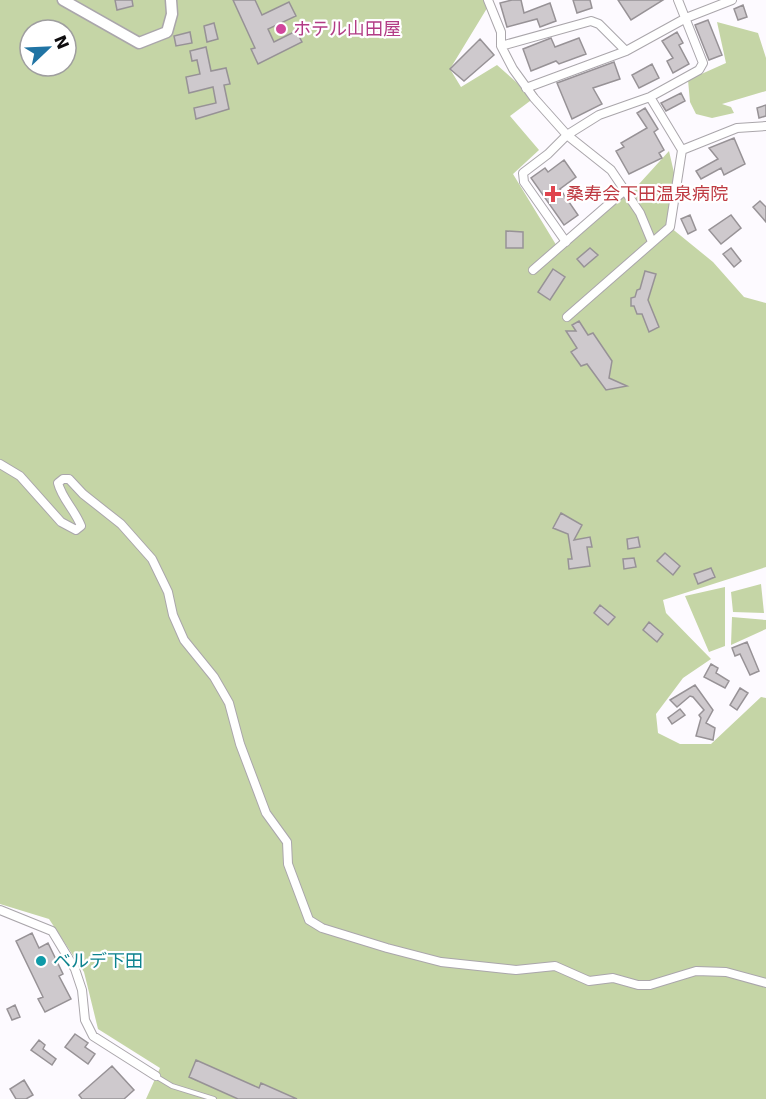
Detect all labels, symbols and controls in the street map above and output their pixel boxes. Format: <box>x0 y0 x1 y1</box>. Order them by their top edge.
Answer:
north arrow <box>18 18 78 78</box>
place label: ホテル山田屋 <box>293 18 401 39</box>
marker: ホテル山田屋 <box>274 22 288 36</box>
text: N <box>50 32 73 52</box>
place label: 桑寿会下田温泉病院 <box>566 183 728 204</box>
marker: 桑寿会下田温泉病院 <box>544 185 562 203</box>
place label: ベルデ下田 <box>53 950 143 971</box>
marker: ベルデ下田 <box>34 954 48 968</box>

